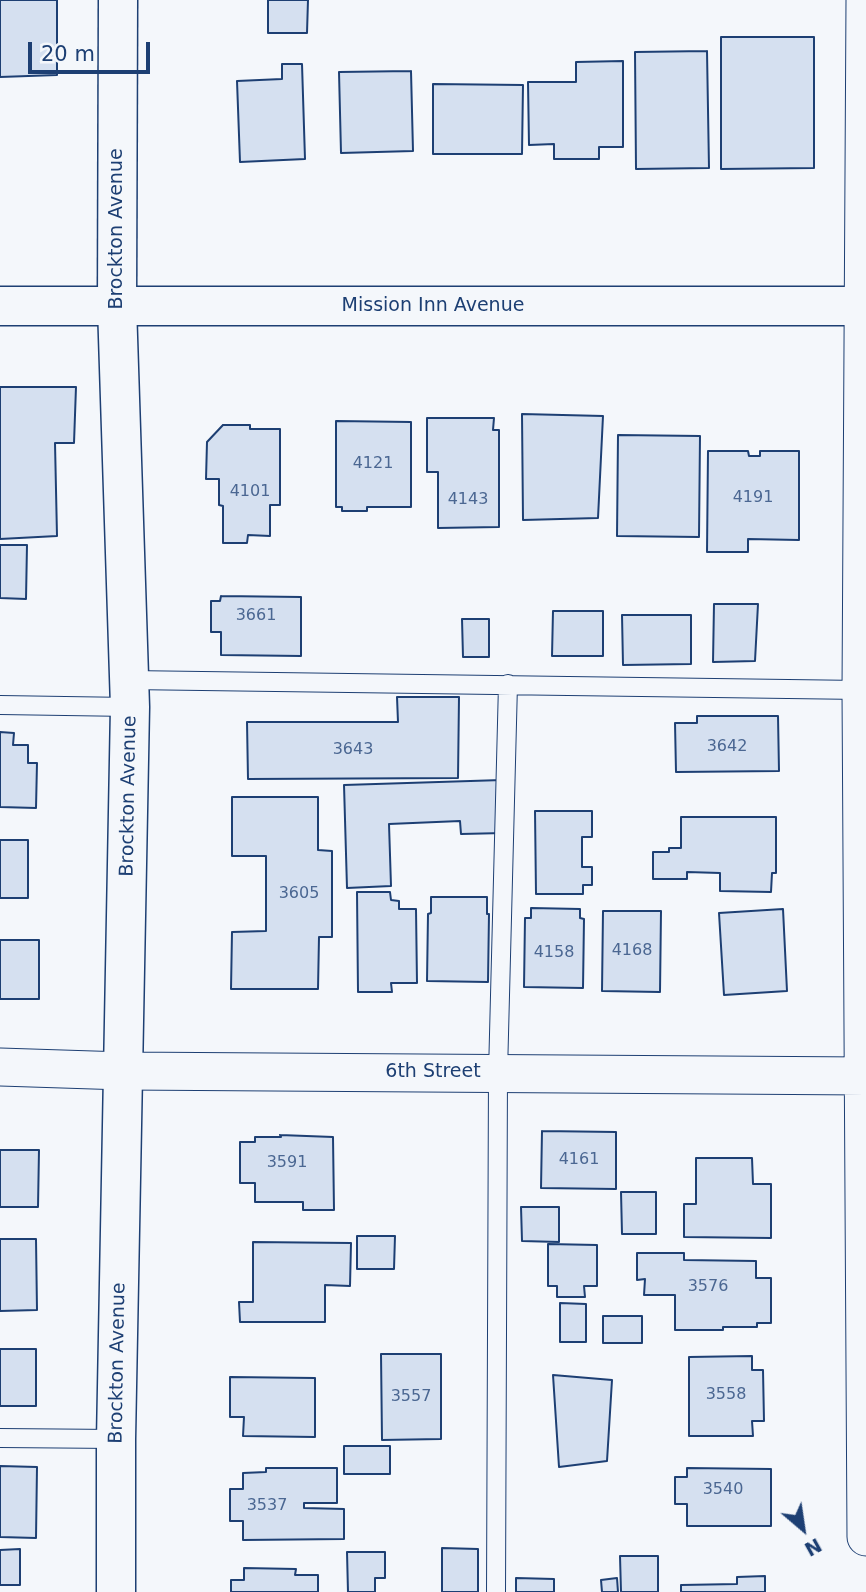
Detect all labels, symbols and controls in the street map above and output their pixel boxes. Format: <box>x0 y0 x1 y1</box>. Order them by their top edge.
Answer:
scale bar <box>32 28 154 72</box>
text: 20 m <box>41 42 95 66</box>
street label: Brockton Avenue <box>106 148 128 310</box>
street label: Mission Inn Avenue <box>342 295 524 317</box>
house number: 4121 <box>353 454 393 474</box>
house number: 4101 <box>230 482 270 502</box>
house number: 4191 <box>733 488 773 508</box>
house number: 4143 <box>448 490 488 510</box>
house number: 3661 <box>236 606 276 626</box>
street label: Brockton Avenue <box>116 715 142 877</box>
house number: 3642 <box>707 737 747 757</box>
house number: 3643 <box>333 740 373 760</box>
house number: 3605 <box>279 884 319 904</box>
house number: 4168 <box>612 941 652 961</box>
house number: 4158 <box>534 943 574 963</box>
street label: 6th Street <box>385 1061 481 1083</box>
house number: 4161 <box>559 1150 599 1170</box>
house number: 3591 <box>267 1153 307 1173</box>
house number: 3576 <box>688 1277 728 1297</box>
street label: Brockton Avenue <box>105 1282 131 1444</box>
house number: 3558 <box>706 1385 746 1405</box>
house number: 3557 <box>391 1387 431 1407</box>
house number: 3540 <box>703 1480 743 1500</box>
north arrow <box>768 1494 838 1564</box>
house number: 3537 <box>247 1496 287 1516</box>
text: N <box>801 1534 825 1561</box>

